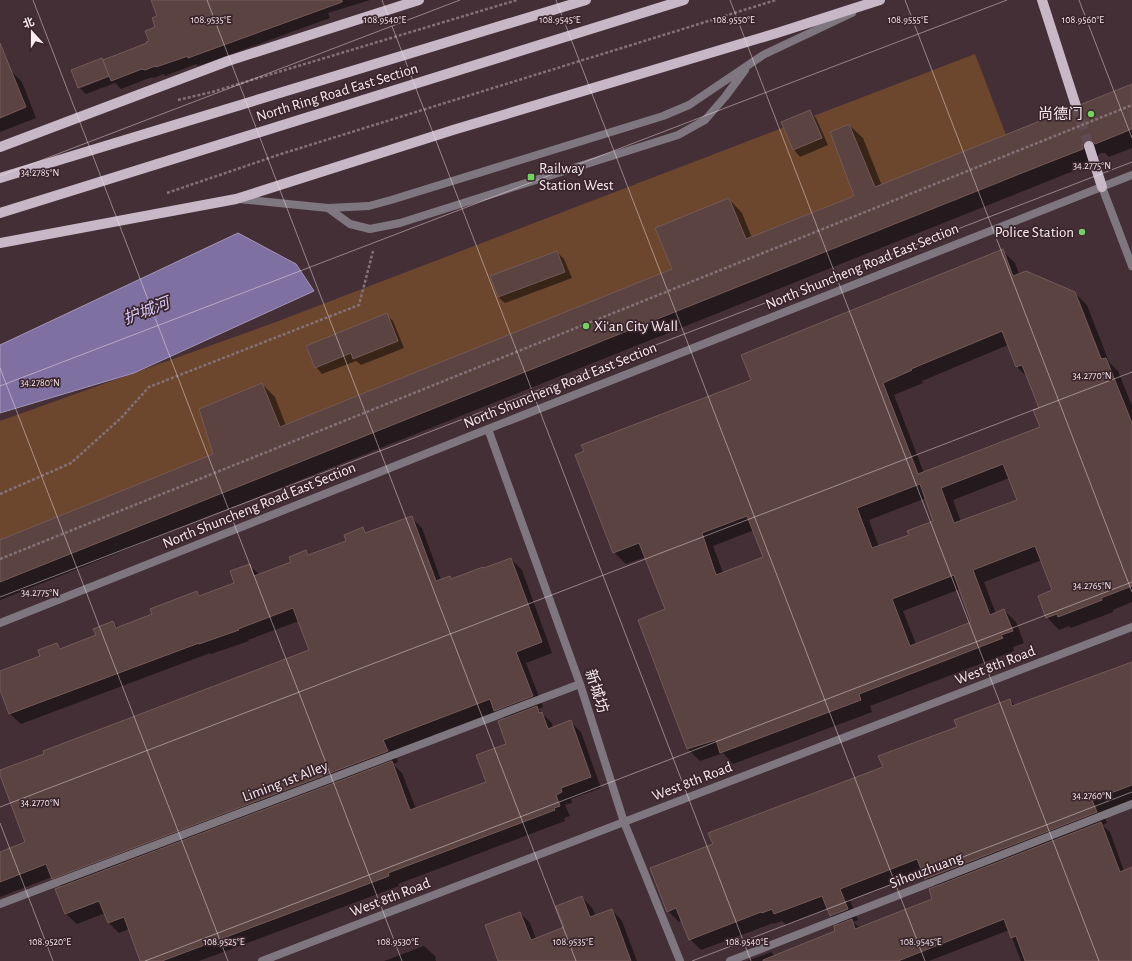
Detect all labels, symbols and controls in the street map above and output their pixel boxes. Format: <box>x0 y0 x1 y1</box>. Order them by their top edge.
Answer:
north arrow <box>12 12 52 52</box>
text: 108.9535°E <box>191 15 232 25</box>
text: 108.9540°E <box>364 15 406 25</box>
text: 108.9545°E <box>539 15 581 25</box>
text: 108.9550°E <box>713 15 755 25</box>
text: 108.9555°E <box>888 15 929 25</box>
text: 108.9560°E <box>1062 15 1104 25</box>
text: 北 <box>21 16 36 30</box>
street label: North Ring Road East Section <box>254 61 420 124</box>
place label: 尚德门 <box>1038 105 1083 122</box>
marker: 尚德门 <box>1086 109 1096 119</box>
place label: Railway Station West <box>539 161 614 193</box>
text: 34.2775°N <box>1073 161 1111 171</box>
text: 34.2785°N <box>21 168 59 178</box>
marker: Railway Station West <box>526 172 536 182</box>
street label: North Shuncheng Road East Section <box>763 221 961 312</box>
place label: Police Station <box>995 225 1074 240</box>
marker: Police Station <box>1077 227 1087 237</box>
water label: 护城河 <box>121 293 174 327</box>
place label: Xi'an City Wall <box>594 319 678 334</box>
marker: Xi'an City Wall <box>581 321 591 331</box>
street label: North Shuncheng Road East Section <box>461 340 659 431</box>
text: 34.2770°N <box>1072 371 1112 381</box>
text: 34.2780°N <box>20 378 60 388</box>
street label: North Shuncheng Road East Section <box>160 460 358 551</box>
text: 34.2765°N <box>1073 581 1111 591</box>
text: 34.2775°N <box>21 588 59 598</box>
street label: West 8th Road <box>953 643 1038 688</box>
street label: 新城坊 <box>582 667 613 715</box>
street label: Liming 1st Alley <box>240 758 331 805</box>
street label: West 8th Road <box>650 759 735 804</box>
text: 34.2760°N <box>1072 791 1112 801</box>
text: 34.2770°N <box>20 798 60 808</box>
street label: Sihouzhuang <box>888 849 965 891</box>
street label: West 8th Road <box>348 875 433 920</box>
text: 108.9520°E <box>29 937 71 947</box>
text: 108.9525°E <box>203 937 245 947</box>
text: 108.9530°E <box>377 937 419 947</box>
text: 108.9535°E <box>553 937 594 947</box>
text: 108.9540°E <box>726 937 768 947</box>
text: 108.9545°E <box>900 937 942 947</box>

